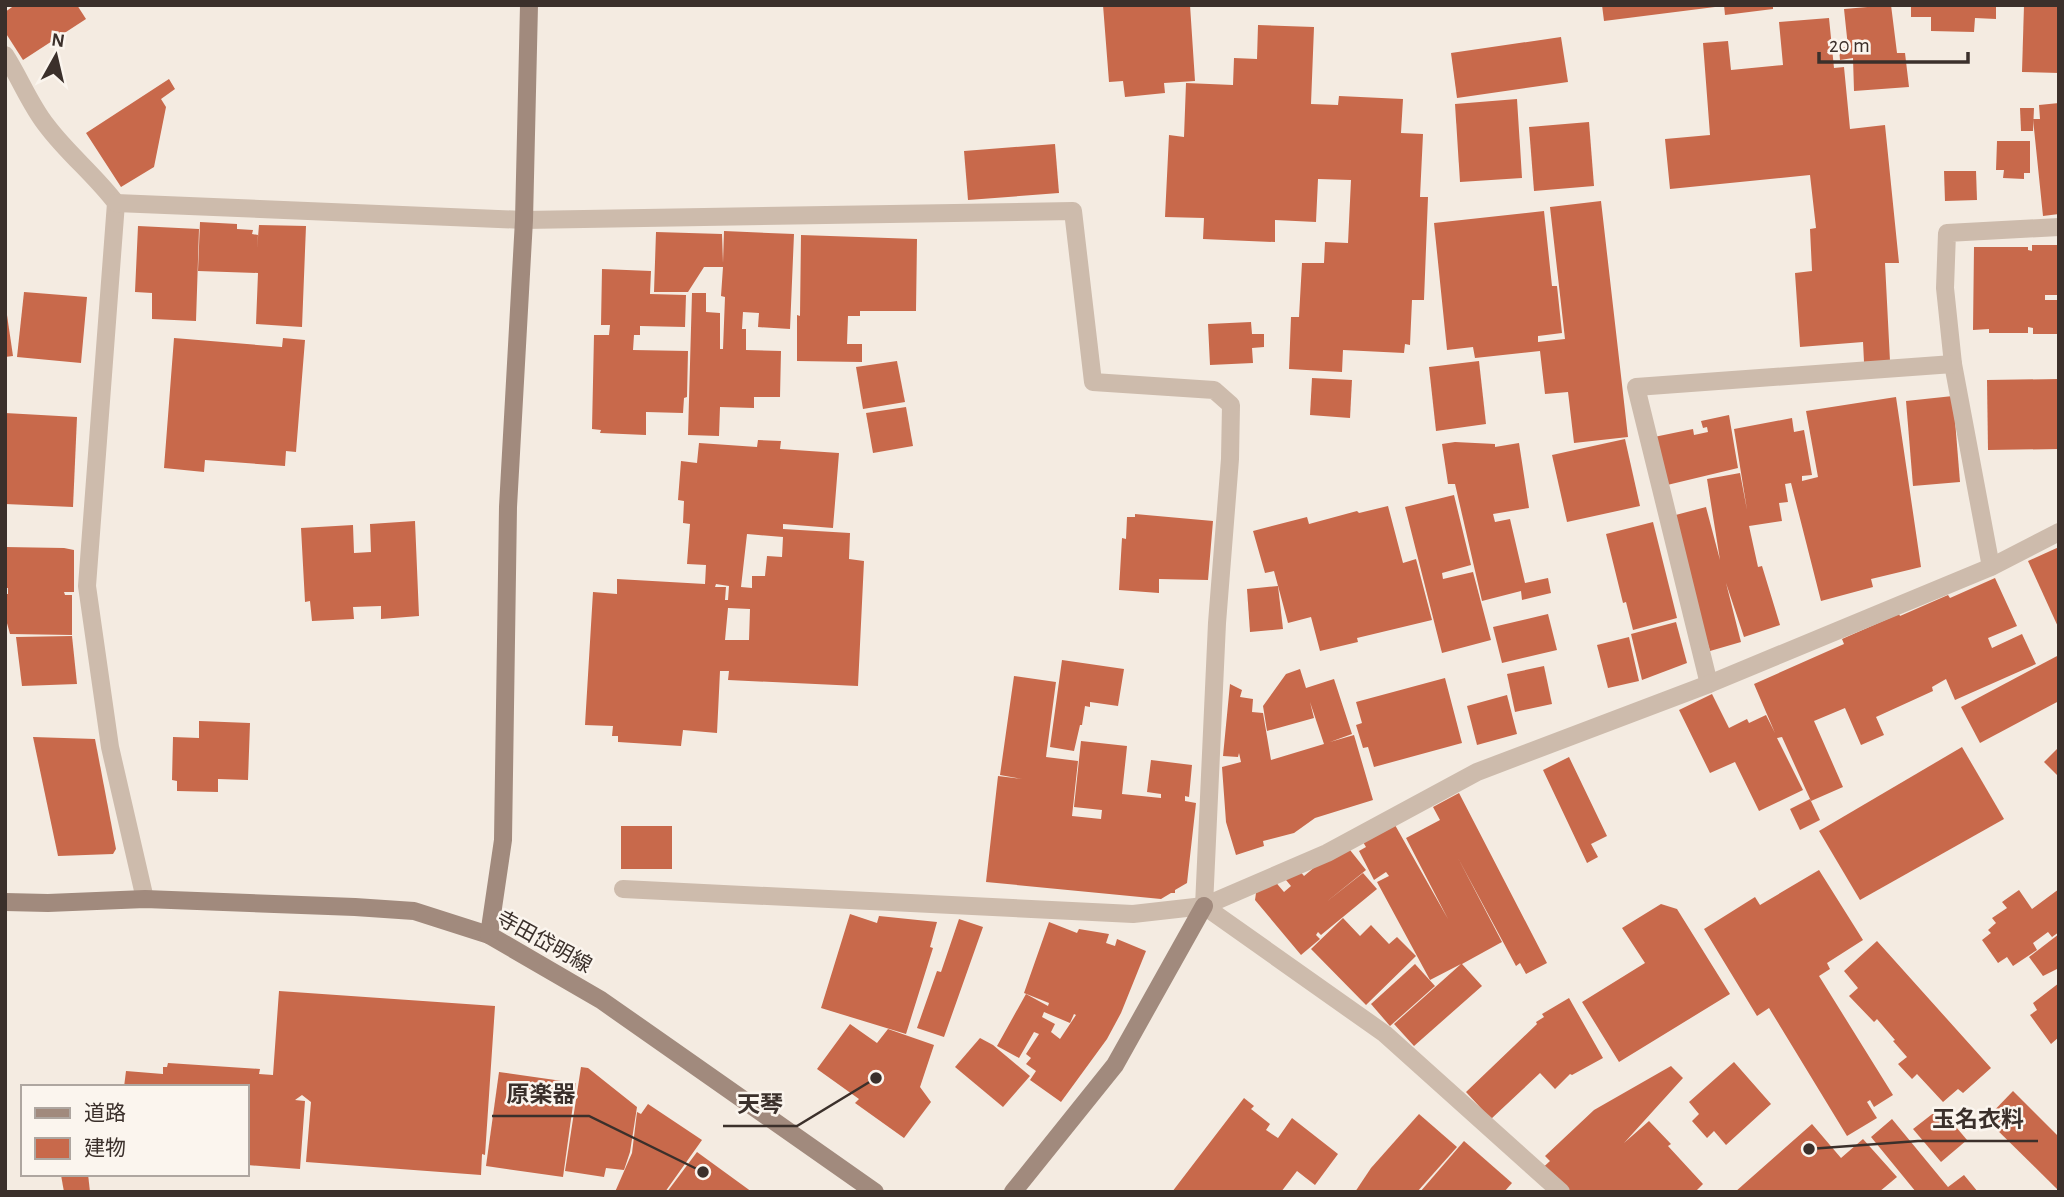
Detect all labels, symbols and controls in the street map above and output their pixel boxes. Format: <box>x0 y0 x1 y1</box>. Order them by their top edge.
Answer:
north arrow <box>21 21 91 91</box>
scale bar <box>1819 21 1968 65</box>
text: N <box>50 30 66 51</box>
text: 20 m <box>1829 35 1870 56</box>
street label: 寺田岱明線 <box>493 906 595 977</box>
callout: 原楽器 <box>492 1072 589 1116</box>
text: 原楽器 <box>507 1082 576 1107</box>
callout: 天琴 <box>723 1082 797 1126</box>
legend <box>21 1085 248 1176</box>
text: 天琴 <box>737 1093 783 1117</box>
callout: 玉名衣料 <box>1918 1097 2038 1141</box>
text: 道路 <box>84 1102 126 1124</box>
text: 玉名衣料 <box>1932 1107 2024 1132</box>
text: 建物 <box>84 1137 126 1159</box>

